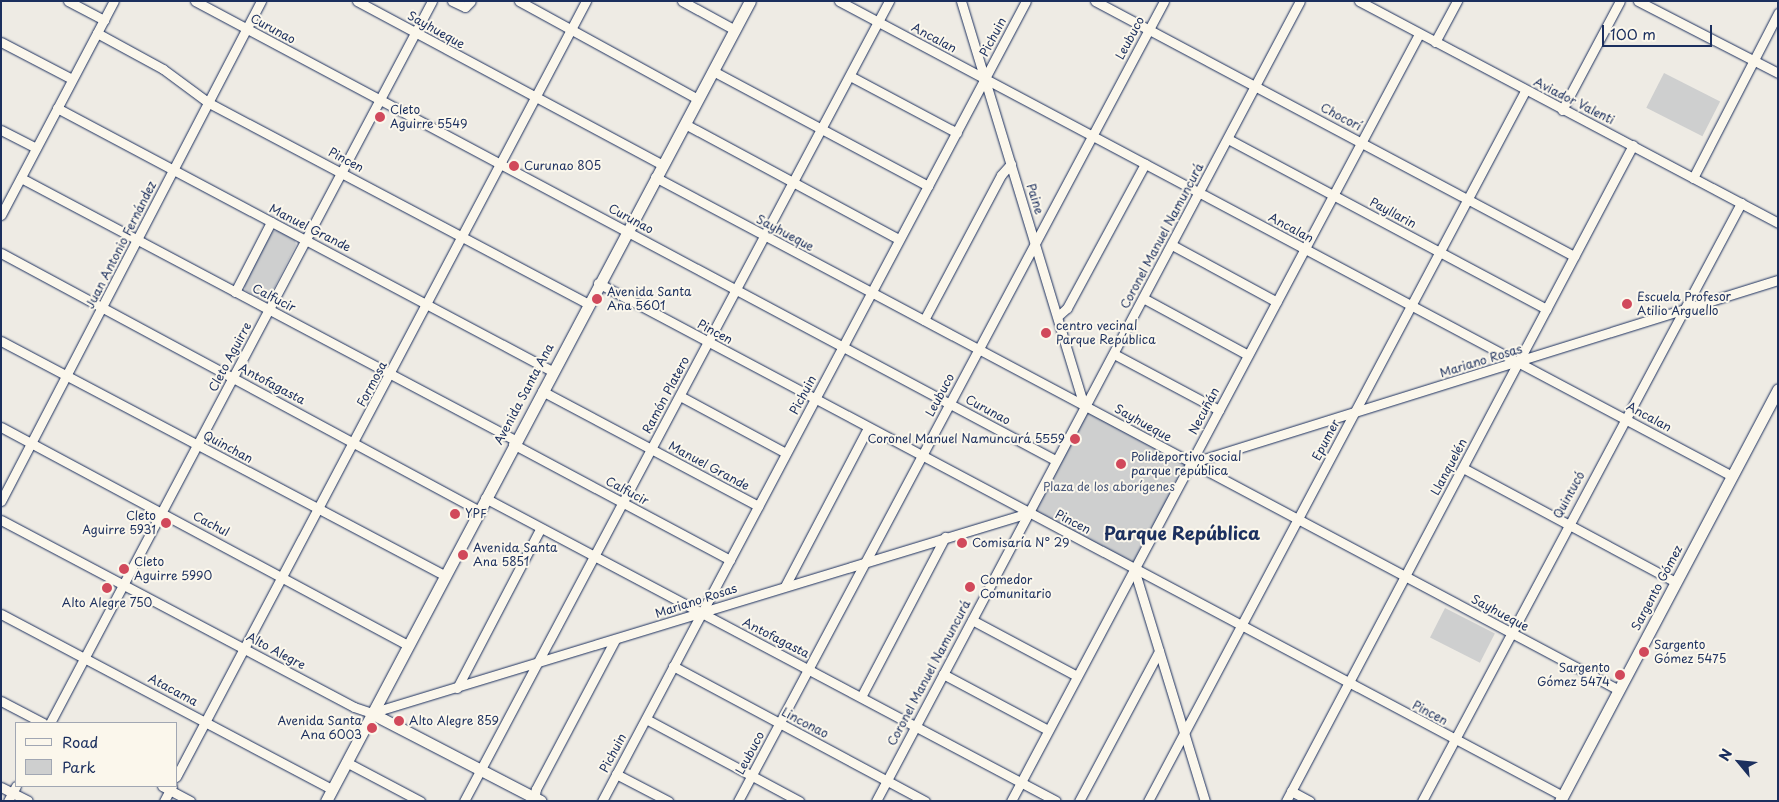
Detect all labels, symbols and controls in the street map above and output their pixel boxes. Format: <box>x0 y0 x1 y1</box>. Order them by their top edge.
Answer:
street label: Sayhueque <box>405 8 467 52</box>
street label: Curunao <box>248 11 298 47</box>
street label: Leubuco <box>1113 14 1147 62</box>
street label: Pichuin <box>977 15 1009 59</box>
scale bar <box>1604 15 1714 47</box>
street label: Ancalan <box>909 20 959 56</box>
text: 100 m <box>1610 22 1656 45</box>
street label: Aviador Valenti <box>1531 74 1617 128</box>
street label: Chocorí <box>1318 100 1364 134</box>
place label: Cleto Aguirre 5549 <box>390 103 468 131</box>
marker: Cleto Aguirre 5549 <box>374 111 386 123</box>
street label: Pincen <box>326 145 366 175</box>
place label: Curunao 805 <box>524 159 601 173</box>
marker: Curunao 805 <box>508 160 520 172</box>
street label: Coronel Manuel Namuncurá <box>1117 160 1207 312</box>
street label: Juan Antonio Fernández <box>82 179 160 311</box>
street label: Paine <box>1024 182 1046 216</box>
street label: Payllarin <box>1367 195 1419 231</box>
street label: Manuel Grande <box>267 201 353 255</box>
street label: Curunao <box>606 201 656 237</box>
street label: Ancalan <box>1266 210 1316 246</box>
street label: Sayhueque <box>754 212 816 254</box>
street label: Calfucir <box>250 281 298 315</box>
place label: Avenida Santa Ana 5601 <box>607 285 691 313</box>
place label: Escuela Profesor Atilio Arguello <box>1637 290 1732 318</box>
marker: Avenida Santa Ana 5601 <box>591 293 603 305</box>
marker: Escuela Profesor Atilio Arguello <box>1621 298 1633 310</box>
street label: Pincen <box>695 317 735 347</box>
street label: Cleto Aguirre <box>205 319 255 395</box>
place label: centro vecinal Parque República <box>1056 319 1156 347</box>
marker: centro vecinal Parque República <box>1040 327 1052 339</box>
street label: Avenida Santa Ana <box>491 341 557 447</box>
street label: Mariano Rosas <box>1438 342 1524 380</box>
street label: Ramón Platero <box>640 354 692 436</box>
street label: Formosa <box>354 359 390 409</box>
street label: Antofagasta <box>236 360 308 408</box>
street label: Leubuco <box>923 371 957 419</box>
street label: Pichuin <box>787 373 819 417</box>
street label: Necuñán <box>1186 385 1222 437</box>
street label: Curunao <box>963 392 1013 428</box>
street label: Ancalan <box>1624 399 1674 435</box>
street label: Sayhueque <box>1112 401 1174 445</box>
street label: Epumer <box>1309 417 1343 463</box>
street label: Quinchan <box>201 428 255 466</box>
place label: Coronel Manuel Namuncurá 5559 <box>867 432 1065 446</box>
marker: Coronel Manuel Namuncurá 5559 <box>1069 433 1081 445</box>
street label: Llanquelén <box>1428 436 1470 498</box>
street label: Manuel Grande <box>666 439 752 493</box>
place label: Polideportivo social parque república <box>1131 450 1242 478</box>
marker: Polideportivo social parque república <box>1115 458 1127 470</box>
street label: Quintucó <box>1550 469 1588 521</box>
street label: Calfucir <box>603 474 651 508</box>
park label: Plaza de los aborígenes <box>1042 480 1176 494</box>
place label: YPF <box>465 507 487 521</box>
street label: Pincen <box>1053 507 1093 537</box>
street label: Cachul <box>190 508 232 540</box>
marker: YPF <box>449 508 461 520</box>
place label: Cleto Aguirre 5931 <box>82 509 156 537</box>
marker: Cleto Aguirre 5931 <box>160 517 172 529</box>
district label: Parque República <box>1103 522 1261 544</box>
place label: Comisaría N° 29 <box>972 536 1070 550</box>
marker: Comisaría N° 29 <box>956 537 968 549</box>
place label: Avenida Santa Ana 5851 <box>473 541 557 569</box>
street label: Sargento Gómez <box>1628 543 1686 633</box>
marker: Avenida Santa Ana 5851 <box>457 549 469 561</box>
place label: Cleto Aguirre 5990 <box>134 555 212 583</box>
marker: Cleto Aguirre 5990 <box>118 563 130 575</box>
place label: Comedor Comunitario <box>980 573 1052 601</box>
street label: Mariano Rosas <box>653 581 739 621</box>
marker: Comedor Comunitario <box>964 581 976 593</box>
marker: Alto Alegre 750 <box>101 582 113 594</box>
street label: Sayhueque <box>1469 592 1531 634</box>
place label: Alto Alegre 750 <box>61 596 153 610</box>
street label: Coronel Manuel Namuncurá <box>884 597 974 749</box>
street label: Antofagasta <box>740 615 812 661</box>
street label: Alto Alegre <box>244 629 308 673</box>
place label: Sargento Gómez 5475 <box>1654 638 1727 666</box>
marker: Sargento Gómez 5475 <box>1638 646 1650 658</box>
place label: Sargento Gómez 5474 <box>1537 661 1610 689</box>
marker: Sargento Gómez 5474 <box>1614 669 1626 681</box>
street label: Atacama <box>146 671 200 709</box>
street label: Pincen <box>1410 698 1450 728</box>
street label: Linconao <box>779 705 831 741</box>
place label: Avenida Santa Ana 6003 <box>278 714 362 742</box>
place label: Alto Alegre 859 <box>409 714 500 728</box>
marker: Alto Alegre 859 <box>393 715 405 727</box>
legend <box>15 722 178 787</box>
marker: Avenida Santa Ana 6003 <box>366 722 378 734</box>
street label: Leubuco <box>733 729 767 777</box>
text: Road <box>62 730 98 753</box>
street label: Pichuin <box>597 731 629 775</box>
north arrow <box>1714 737 1764 787</box>
text: N <box>1713 745 1737 765</box>
text: Park <box>62 755 96 778</box>

